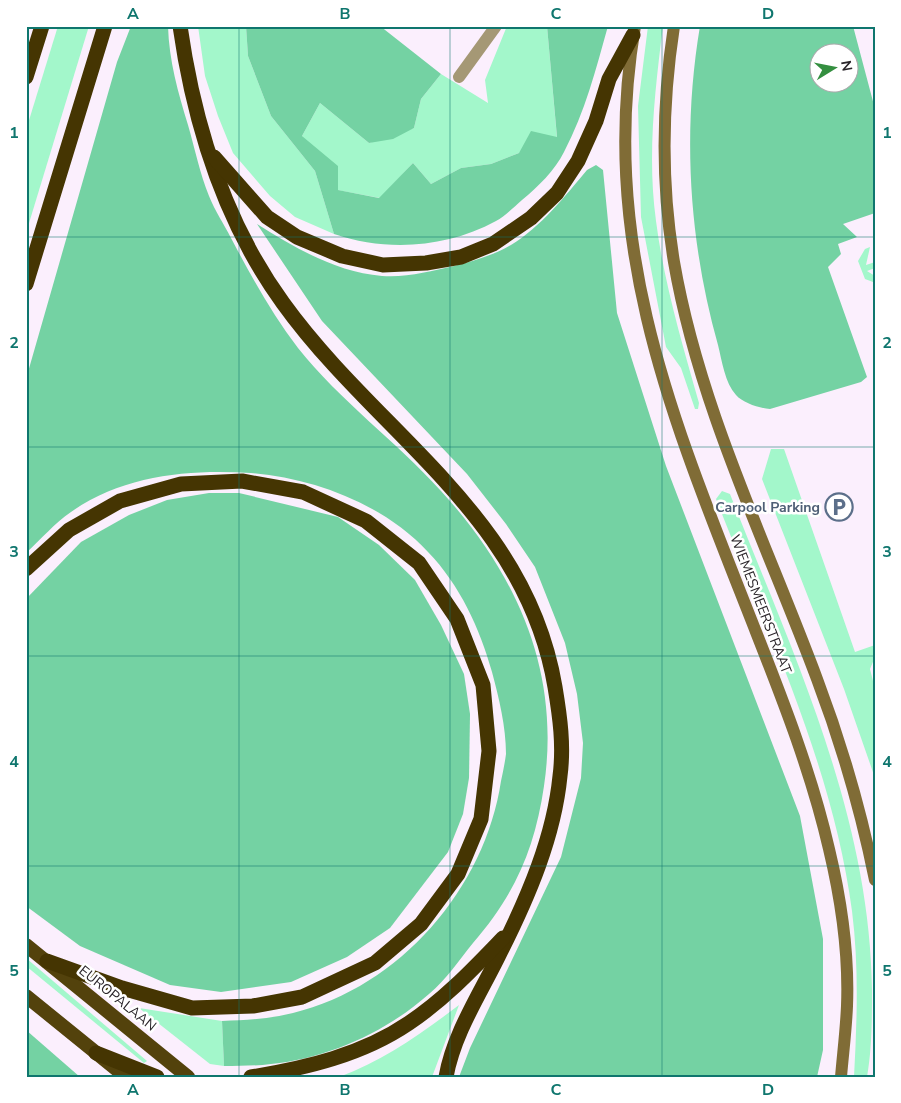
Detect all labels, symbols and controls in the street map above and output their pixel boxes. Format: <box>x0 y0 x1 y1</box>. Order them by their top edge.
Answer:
text: A <box>127 3 139 25</box>
text: B <box>339 3 351 25</box>
text: C <box>551 3 562 25</box>
text: D <box>762 3 774 25</box>
north arrow <box>808 42 858 92</box>
text: N <box>836 59 857 73</box>
text: 1 <box>9 122 19 144</box>
text: 1 <box>882 122 892 144</box>
text: 2 <box>9 332 19 354</box>
text: 2 <box>882 332 892 354</box>
parking icon: Carpool Parking <box>824 492 854 522</box>
place label: Carpool Parking <box>715 498 820 517</box>
street label: WIEMESMEERSTRAAT <box>725 532 796 677</box>
text: 3 <box>9 541 19 563</box>
text: 3 <box>882 541 892 563</box>
text: 4 <box>9 751 19 773</box>
text: 4 <box>882 751 892 773</box>
text: 5 <box>9 960 19 982</box>
text: 5 <box>882 960 892 982</box>
street label: EUROPALAAN <box>75 961 160 1036</box>
text: A <box>127 1079 139 1101</box>
text: B <box>339 1079 351 1101</box>
text: C <box>551 1079 562 1101</box>
text: D <box>762 1079 774 1101</box>

